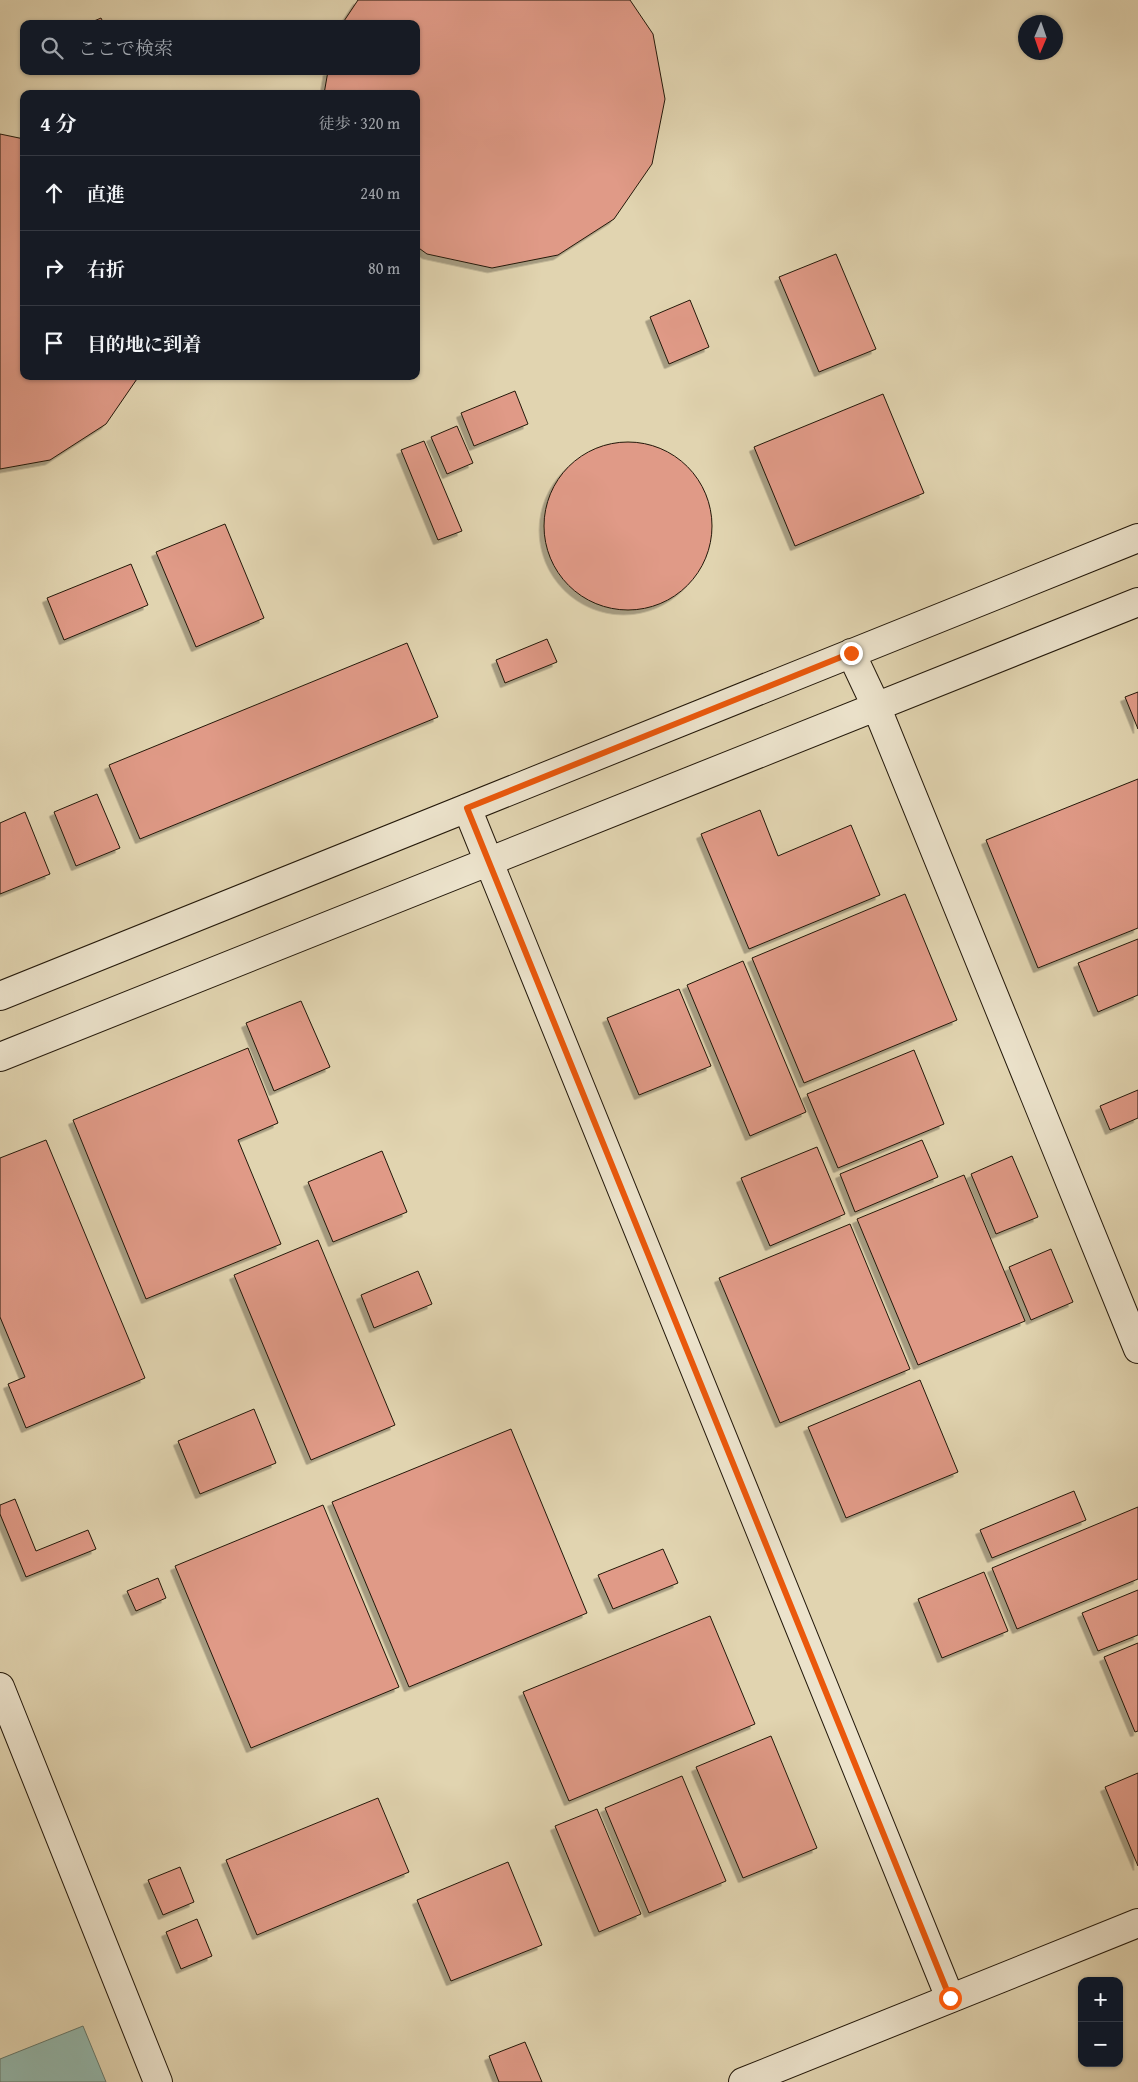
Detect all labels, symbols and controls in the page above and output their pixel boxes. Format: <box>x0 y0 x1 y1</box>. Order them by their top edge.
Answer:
north arrow <box>1018 15 1063 60</box>
search box <box>20 20 420 75</box>
icon: search <box>38 34 66 62</box>
text: ここで検索 <box>78 34 173 62</box>
text: 4 分 <box>40 108 77 139</box>
text: 徒歩 · 320 m <box>319 111 400 135</box>
icon: ahead <box>40 179 68 207</box>
text: 直進 <box>87 180 125 208</box>
text: 240 m <box>360 181 400 205</box>
icon: right <box>40 254 68 282</box>
text: 右折 <box>87 255 125 283</box>
text: 80 m <box>368 256 400 280</box>
icon: arrive <box>40 329 68 357</box>
text: 目的地に到着 <box>87 330 201 358</box>
route end <box>840 642 863 665</box>
map controls <box>1078 1977 1123 2067</box>
button: + <box>1078 1977 1123 2022</box>
route start <box>939 1987 962 2010</box>
button: − <box>1078 2022 1123 2067</box>

